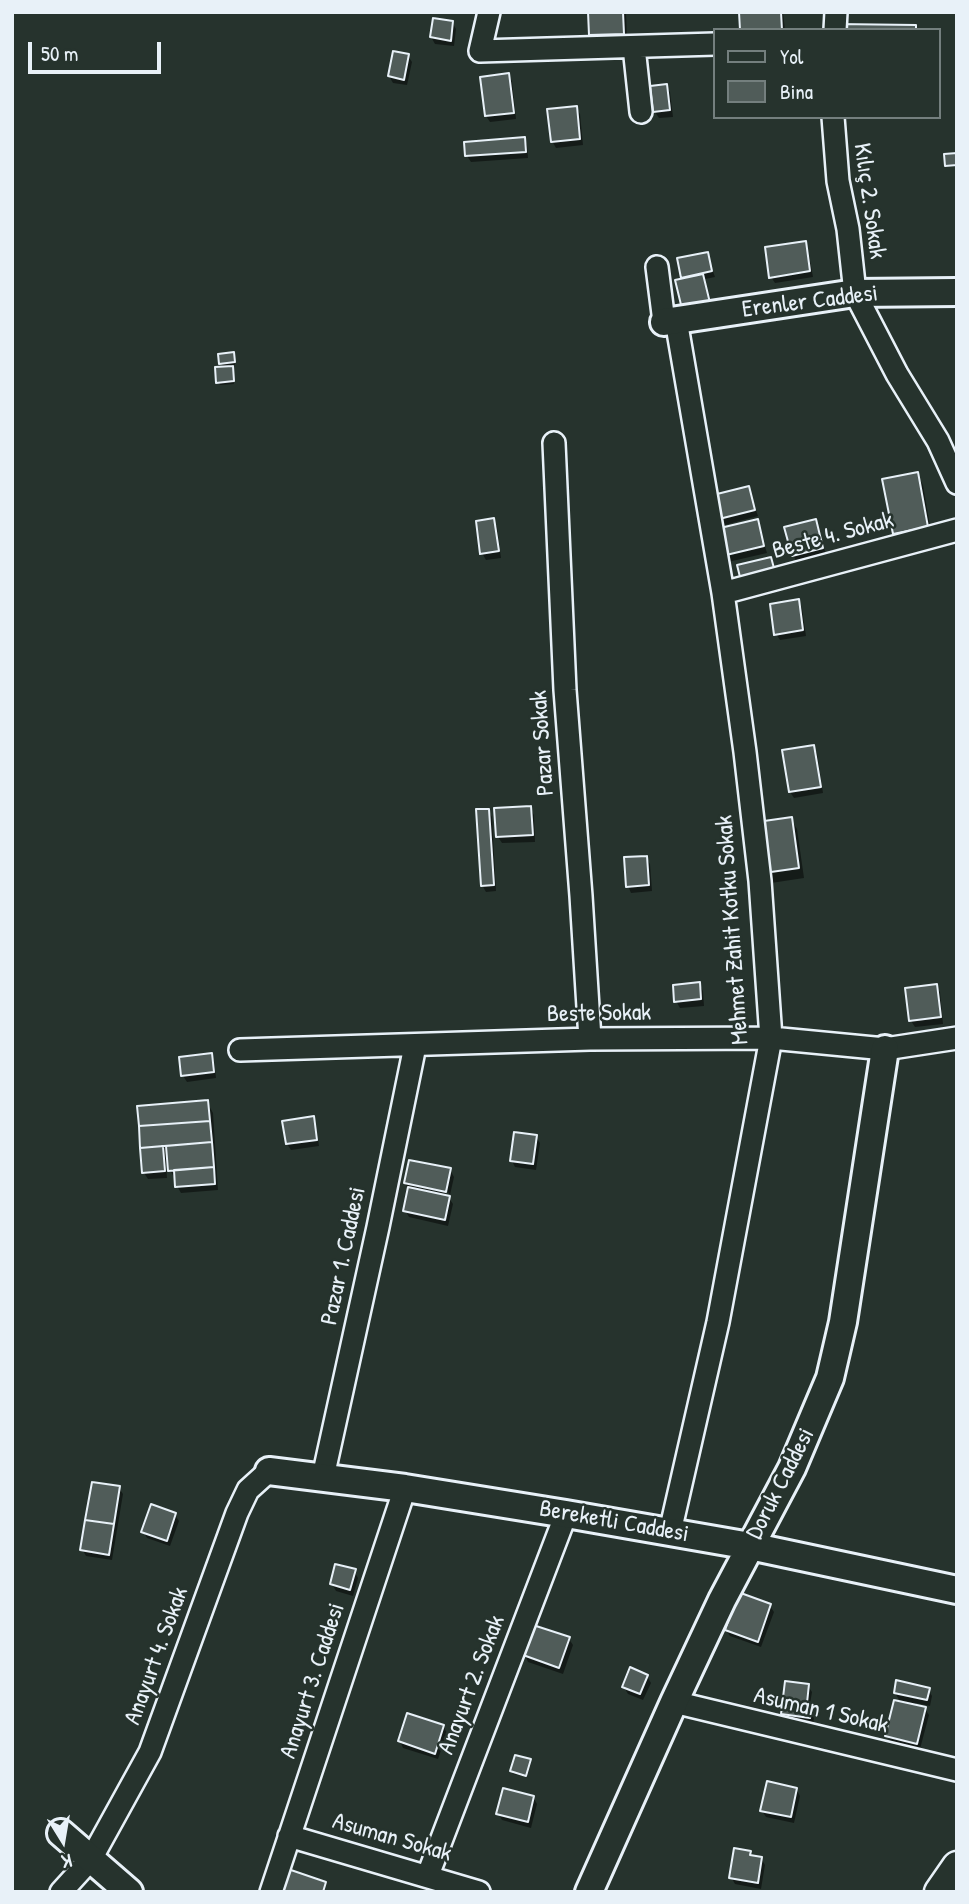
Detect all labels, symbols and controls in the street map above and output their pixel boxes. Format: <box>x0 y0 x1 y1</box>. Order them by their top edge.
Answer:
scale bar <box>32 28 164 72</box>
legend <box>713 28 941 119</box>
text: 50 m <box>41 39 78 68</box>
text: Yol <box>780 42 803 71</box>
text: Bina <box>780 77 813 106</box>
street label: Kılıç 2. Sokak <box>847 141 891 261</box>
street label: Erenler Caddesi <box>741 279 879 325</box>
street label: Beste 4. Sokak <box>769 506 897 566</box>
street label: Pazar Sokak <box>525 689 561 797</box>
street label: Mehmet Zahit Kotku Sokak <box>711 814 755 1046</box>
street label: Beste Sokak <box>547 999 651 1029</box>
street label: Pazar 1. Caddesi <box>315 1184 373 1328</box>
street label: Doruk Caddesi <box>741 1424 821 1544</box>
street label: Bereketli Caddesi <box>537 1495 691 1549</box>
street label: Anayurt 4. Sokak <box>119 1583 195 1729</box>
street label: Anayurt 3. Caddesi <box>274 1600 352 1762</box>
street label: Anayurt 2. Sokak <box>432 1611 512 1759</box>
street label: Asuman 1 Sokak <box>751 1682 891 1740</box>
north arrow <box>28 1806 98 1876</box>
street label: Asuman Sokak <box>329 1807 455 1869</box>
text: K <box>60 1848 74 1875</box>

